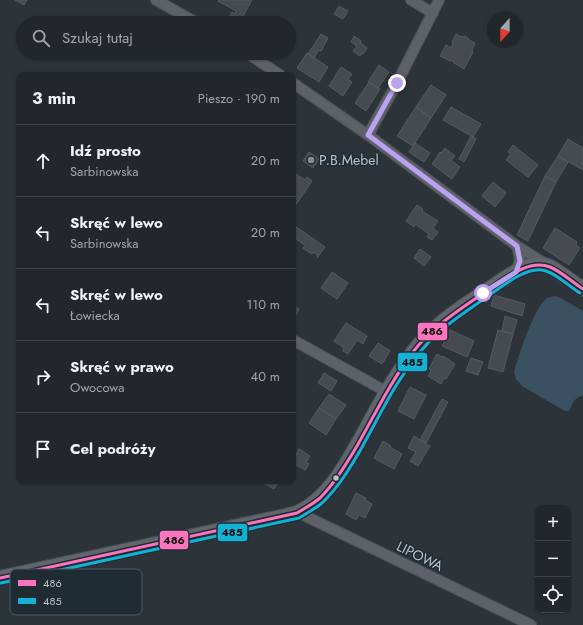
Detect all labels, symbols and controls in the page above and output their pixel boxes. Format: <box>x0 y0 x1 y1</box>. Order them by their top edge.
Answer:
north arrow <box>487 12 523 48</box>
search box <box>16 16 296 60</box>
icon: search <box>30 27 52 49</box>
text: Szukaj tutaj <box>62 27 133 49</box>
route end <box>388 74 406 92</box>
text: 3 min <box>32 86 76 110</box>
text: Pieszo · 190 m <box>198 89 280 108</box>
text: Idź prosto <box>70 140 141 162</box>
icon: ahead <box>32 150 54 172</box>
place label: P.B.Mebel <box>319 150 379 170</box>
text: 20 m <box>251 151 280 170</box>
marker: P.B.Mebel <box>306 155 316 165</box>
text: Sarbinowska <box>70 162 138 181</box>
text: Skręć w lewo <box>70 212 163 234</box>
icon: left <box>32 222 54 244</box>
text: 20 m <box>251 223 280 242</box>
text: Sarbinowska <box>70 234 138 253</box>
text: Skręć w lewo <box>70 284 163 306</box>
route start <box>474 284 492 302</box>
icon: left <box>32 294 54 316</box>
text: 110 m <box>246 295 280 314</box>
text: Łowiecka <box>70 306 120 325</box>
line badge: 486 <box>417 322 448 341</box>
text: 486 <box>421 323 443 339</box>
line badge: 485 <box>397 352 428 372</box>
text: 485 <box>401 354 423 370</box>
text: Skręć w prawo <box>70 356 174 378</box>
icon: right <box>32 366 54 388</box>
text: 40 m <box>251 367 280 386</box>
text: Owocowa <box>70 378 124 397</box>
icon: arrive <box>32 438 54 460</box>
text: Cel podróży <box>70 438 155 460</box>
unlabelled marker <box>331 473 341 483</box>
map controls <box>535 505 571 613</box>
button: + <box>535 505 571 541</box>
line badge: 485 <box>217 523 248 542</box>
text: 485 <box>221 524 243 540</box>
line badge: 486 <box>159 530 189 550</box>
text: 486 <box>163 532 185 548</box>
street label: LIPOWA <box>393 536 447 576</box>
button: − <box>535 541 571 577</box>
legend <box>10 569 142 615</box>
text: 486 <box>43 575 62 591</box>
button: locate <box>535 577 571 613</box>
text: 485 <box>43 593 62 609</box>

